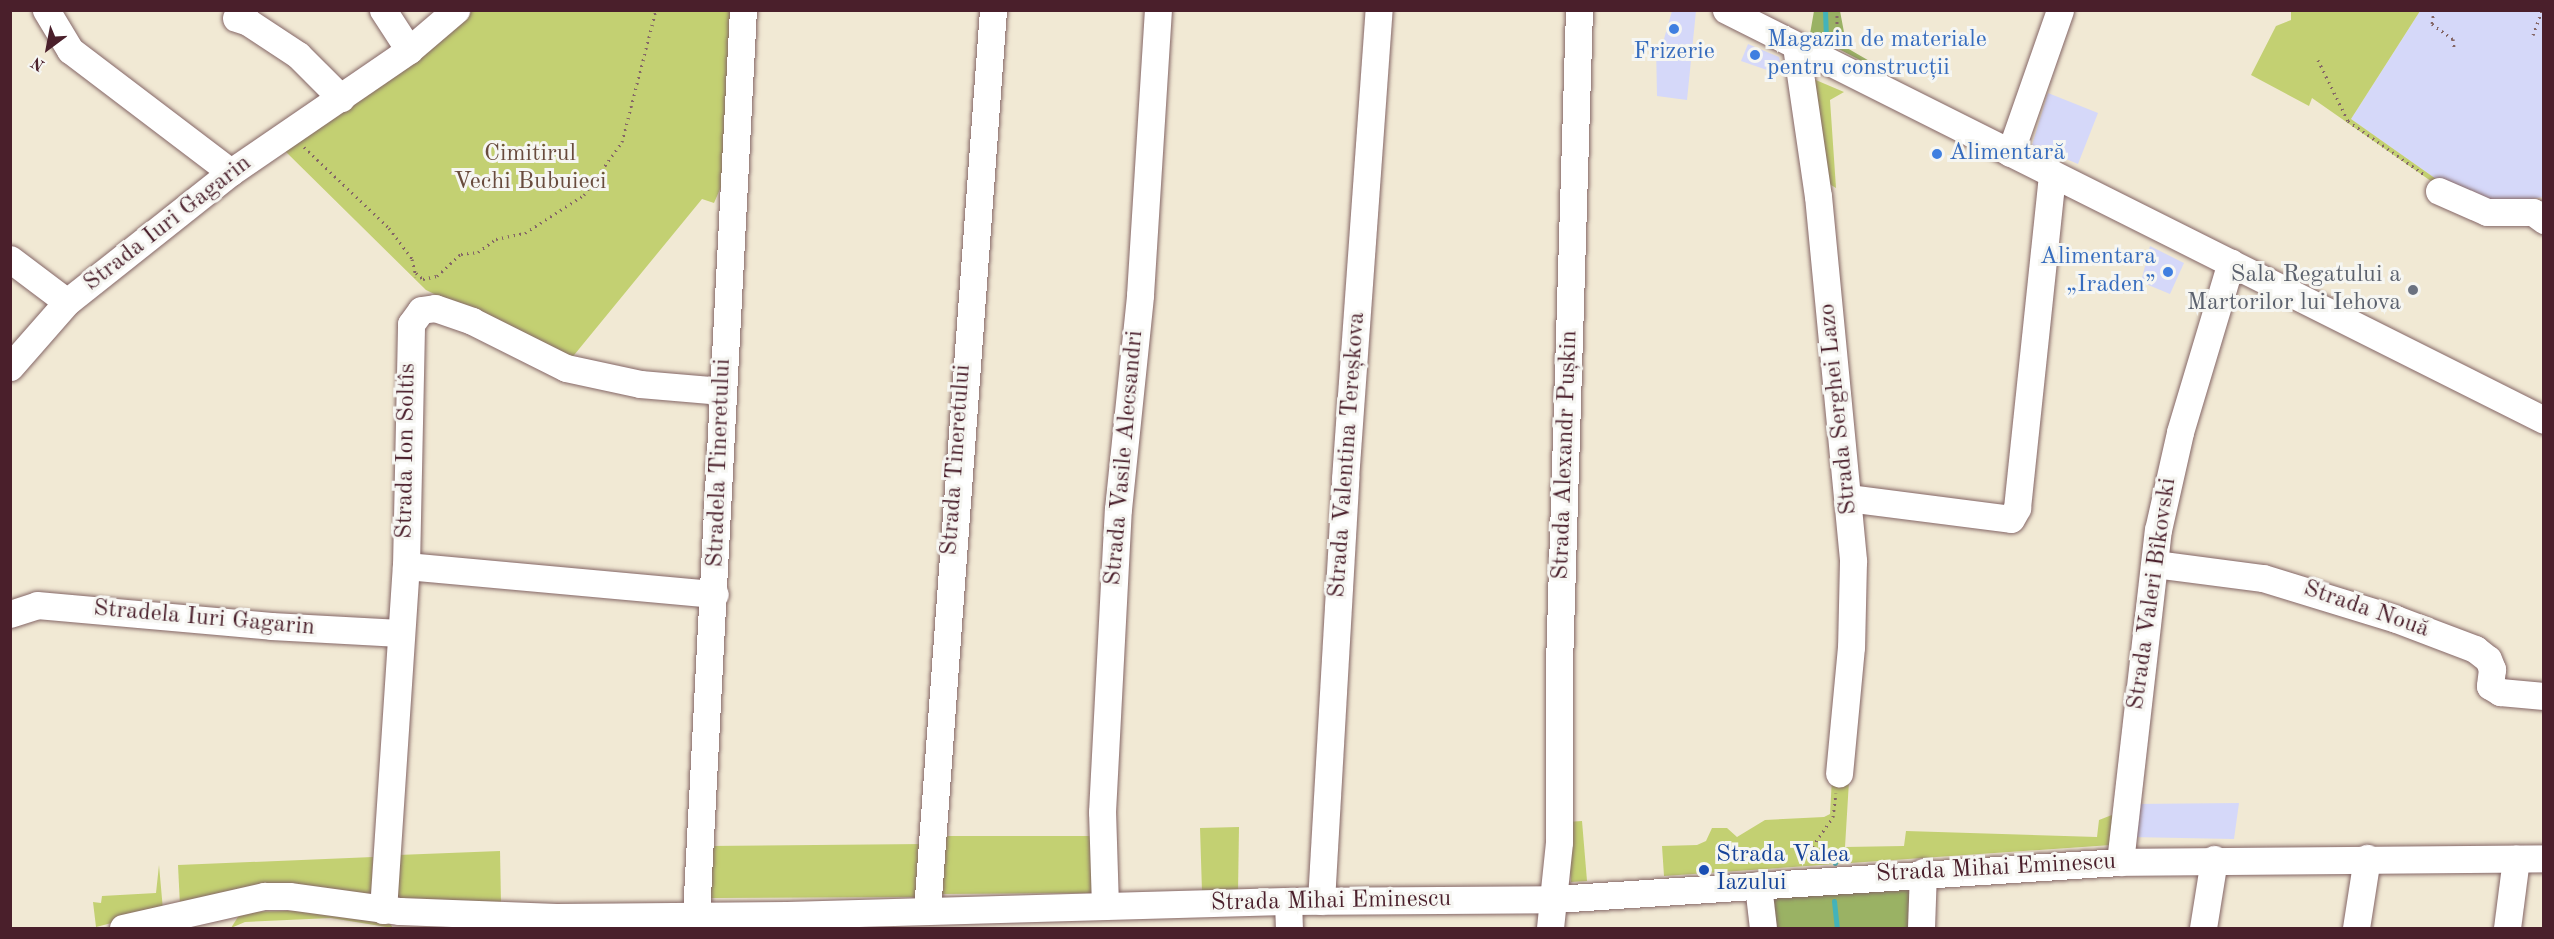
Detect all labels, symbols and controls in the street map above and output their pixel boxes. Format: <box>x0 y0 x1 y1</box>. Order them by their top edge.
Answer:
north arrow <box>18 18 78 78</box>
marker: Frizerie <box>1667 22 1681 36</box>
place label: Magazin de materiale pentru construcții <box>1767 27 1987 83</box>
place label: Frizerie <box>1633 39 1715 67</box>
marker: Magazin de materiale pentru construcții <box>1748 48 1762 62</box>
text: N <box>29 53 48 73</box>
place label: Alimentară <box>1949 140 2065 168</box>
park label: Cimitirul Vechi Bubuieci <box>454 141 606 197</box>
marker: Alimentară <box>1930 147 1944 161</box>
street label: Strada Iuri Gagarin <box>79 150 257 298</box>
place label: Alimentara „Iraden” <box>2040 244 2156 300</box>
place label: Sala Regatului a Martorilor lui Iehova <box>2187 262 2401 318</box>
marker: Alimentara „Iraden” <box>2161 265 2175 279</box>
marker: Sala Regatului a Martorilor lui Iehova <box>2406 283 2420 297</box>
street label: Strada Serghei Lazo <box>1814 302 1864 516</box>
street label: Strada Valentina Tereșkova <box>1324 311 1372 599</box>
street label: Strada Vasile Alecsandri <box>1099 329 1151 587</box>
street label: Strada Alexandr Pușkin <box>1547 330 1585 580</box>
street label: Stradela Tineretului <box>702 358 738 568</box>
street label: Strada Ion Soltîs <box>391 363 423 539</box>
street label: Strada Tineretului <box>936 363 978 557</box>
street label: Strada Valeri Bîkovski <box>2122 476 2184 712</box>
street label: Strada Nouă <box>2299 575 2433 645</box>
street label: Stradela Iuri Gagarin <box>92 595 316 643</box>
place label: Strada Valea Iazului <box>1716 842 1850 898</box>
street label: Strada Mihai Eminescu <box>1875 848 2117 890</box>
marker: Strada Valea Iazului <box>1697 863 1711 877</box>
street label: Strada Mihai Eminescu <box>1210 886 1452 918</box>

